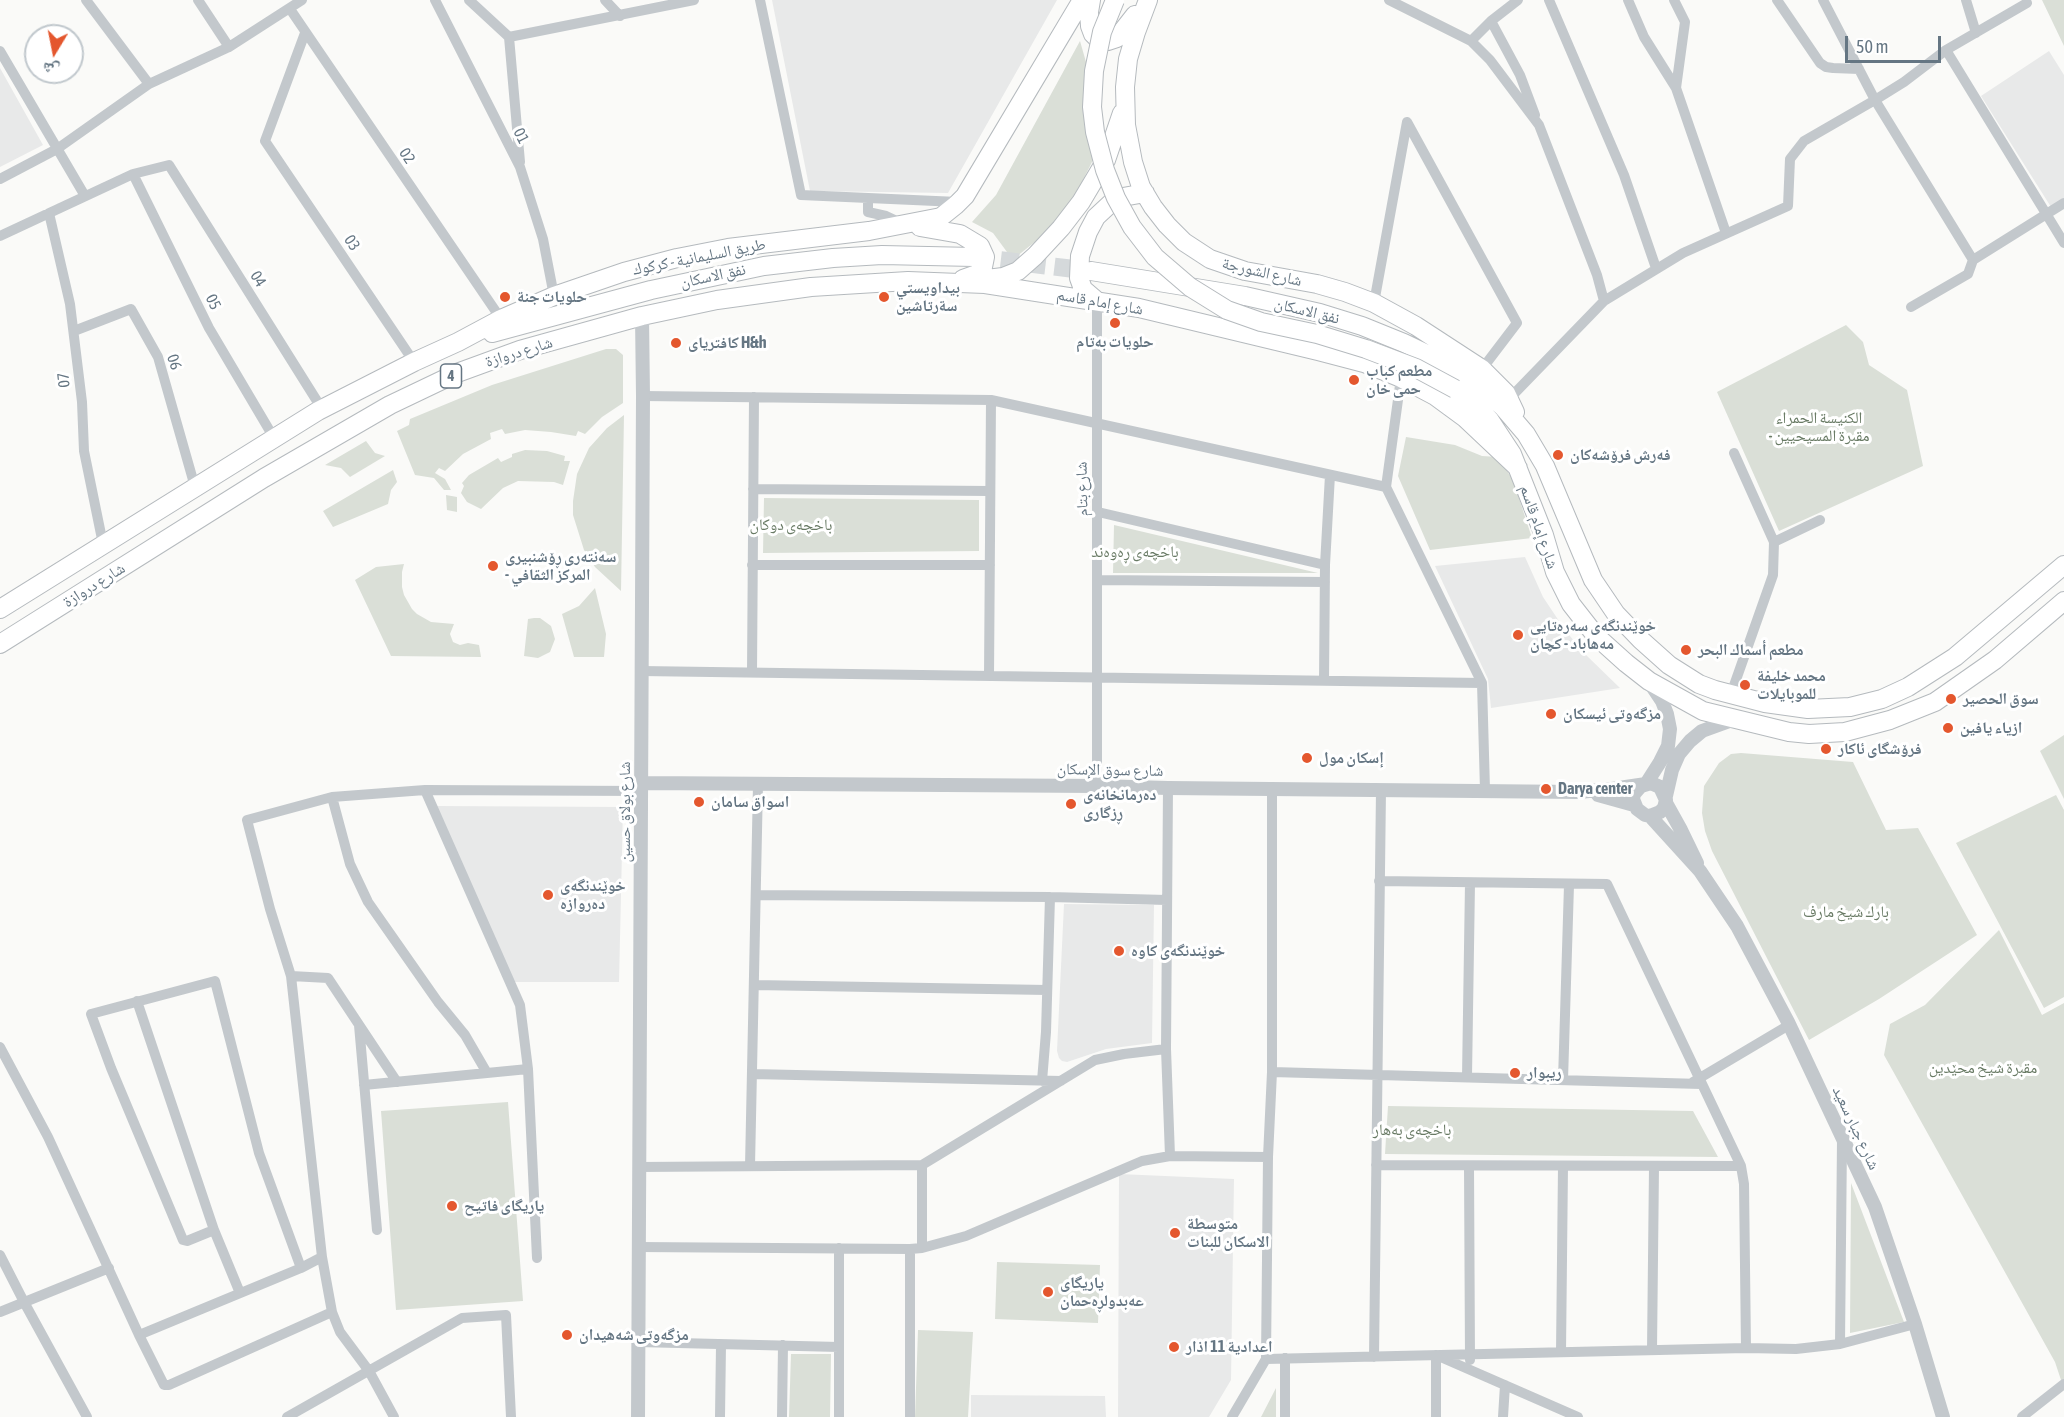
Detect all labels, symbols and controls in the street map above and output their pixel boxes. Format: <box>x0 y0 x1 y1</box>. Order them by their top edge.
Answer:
north arrow <box>24 24 84 84</box>
scale bar <box>1848 24 1944 62</box>
text: 50 m <box>1856 36 1888 57</box>
text: ش <box>41 59 61 80</box>
street label: 01 <box>509 125 533 147</box>
street label: 02 <box>395 144 419 168</box>
street label: 03 <box>340 231 364 255</box>
street label: طريق السليمانية - كركوك <box>631 235 767 279</box>
street label: شارع الشورجة <box>1220 253 1304 291</box>
street label: نفق الاسكان <box>679 260 747 292</box>
street label: 04 <box>246 268 270 290</box>
place label: بيداويستي سةرتاشين <box>896 278 960 316</box>
street label: شارع إمام قاسم <box>1055 285 1145 319</box>
place label: حلویات جنة <box>517 287 587 307</box>
marker: حلویات جنة <box>498 290 512 304</box>
marker: بيداويستي سةرتاشين <box>877 290 891 304</box>
street label: 05 <box>201 291 225 313</box>
street label: نفق الاسكان <box>1272 294 1342 328</box>
marker: حلویات بەتام <box>1108 316 1122 330</box>
place label: حلویات بەتام <box>1076 332 1154 352</box>
street label: شارع دروازة <box>483 333 555 371</box>
place label: کافتریای H&h <box>688 333 766 353</box>
marker: کافتریای H&h <box>669 336 683 350</box>
street label: 06 <box>162 352 186 372</box>
place label: مطعم كباب حمى خان <box>1366 361 1432 399</box>
road number: 4 <box>440 364 462 388</box>
street label: 07 <box>54 372 74 388</box>
marker: مطعم كباب حمى خان <box>1347 373 1361 387</box>
park label: الكنيسة الحمراء - مقبرة المسيحيين <box>1768 408 1870 446</box>
place label: فەرش فرۆشەکان <box>1570 445 1671 465</box>
marker: فەرش فرۆشەکان <box>1551 448 1565 462</box>
street label: شارع بتام <box>1072 462 1092 516</box>
street label: شارع إمام قاسم <box>1516 482 1562 572</box>
park label: باخچەی دوکان <box>750 515 832 535</box>
park label: باخچەی ڕەوەند <box>1091 542 1179 562</box>
place label: سەنتەری ڕۆشنبیری - المرکز الثقافي <box>505 547 616 585</box>
street label: شارع دروازة <box>59 558 129 612</box>
marker: سەنتەری ڕۆشنبیری - المرکز الثقافي <box>486 559 500 573</box>
place label: خوێندنگەی سەرەتایی مەهاباد - کچان <box>1530 616 1656 654</box>
marker: خوێندنگەی سەرەتایی مەهاباد - کچان <box>1511 628 1525 642</box>
place label: مطعم أسماك البحر <box>1698 640 1804 660</box>
marker: مطعم أسماك البحر <box>1679 643 1693 657</box>
place label: محمد خليفة للموبايلات <box>1757 666 1826 704</box>
marker: محمد خليفة للموبايلات <box>1738 678 1752 692</box>
place label: سوق الحصير <box>1963 689 2039 709</box>
marker: سوق الحصير <box>1944 692 1958 706</box>
place label: مزگەوتی ئیسکان <box>1563 704 1661 724</box>
marker: مزگەوتی ئیسکان <box>1544 707 1558 721</box>
place label: ازياء يافين <box>1960 718 2022 738</box>
marker: ازياء يافين <box>1941 721 1955 735</box>
place label: فرۆشگای ئاکار <box>1838 739 1921 759</box>
marker: فرۆشگای ئاکار <box>1819 742 1833 756</box>
place label: إسكان مول <box>1319 748 1384 768</box>
marker: إسكان مول <box>1300 751 1314 765</box>
street label: شارع سوق الإسكان <box>1057 759 1163 781</box>
street label: شارع بولاق حسين <box>615 761 635 863</box>
place label: Darya center <box>1558 779 1633 799</box>
marker: Darya center <box>1539 782 1553 796</box>
place label: دەرمانخانەی ڕزگاری <box>1083 785 1157 823</box>
place label: اسواق سامان <box>711 792 789 812</box>
marker: اسواق سامان <box>692 795 706 809</box>
marker: دەرمانخانەی ڕزگاری <box>1064 797 1078 811</box>
place label: خوێندنگەی دەروازە <box>560 876 626 914</box>
marker: خوێندنگەی دەروازە <box>541 888 555 902</box>
park label: بارك شيخ مارف <box>1803 902 1889 922</box>
place label: خوێندنگەی کاوە <box>1131 941 1225 961</box>
marker: خوێندنگەی کاوە <box>1112 944 1126 958</box>
park label: مقبرة شيخ محێدین <box>1929 1058 2037 1078</box>
place label: ريبوار <box>1527 1063 1562 1083</box>
marker: ريبوار <box>1508 1066 1522 1080</box>
street label: شارع جبار سعيد <box>1828 1083 1884 1173</box>
park label: باخچەی بەهار <box>1373 1120 1451 1140</box>
place label: یاریگای فاتیح <box>464 1196 544 1216</box>
marker: یاریگای فاتیح <box>445 1199 459 1213</box>
place label: متوسطة الاسكان للبنات <box>1187 1214 1270 1252</box>
marker: متوسطة الاسكان للبنات <box>1168 1226 1182 1240</box>
place label: یاریگای عەبدولڕەحمان <box>1060 1273 1144 1311</box>
marker: یاریگای عەبدولڕەحمان <box>1041 1285 1055 1299</box>
place label: مزگەوتی شەهیدان <box>579 1325 689 1345</box>
marker: مزگەوتی شەهیدان <box>560 1328 574 1342</box>
place label: اعدادية 11 اذار <box>1186 1337 1273 1357</box>
marker: اعدادية 11 اذار <box>1167 1340 1181 1354</box>

